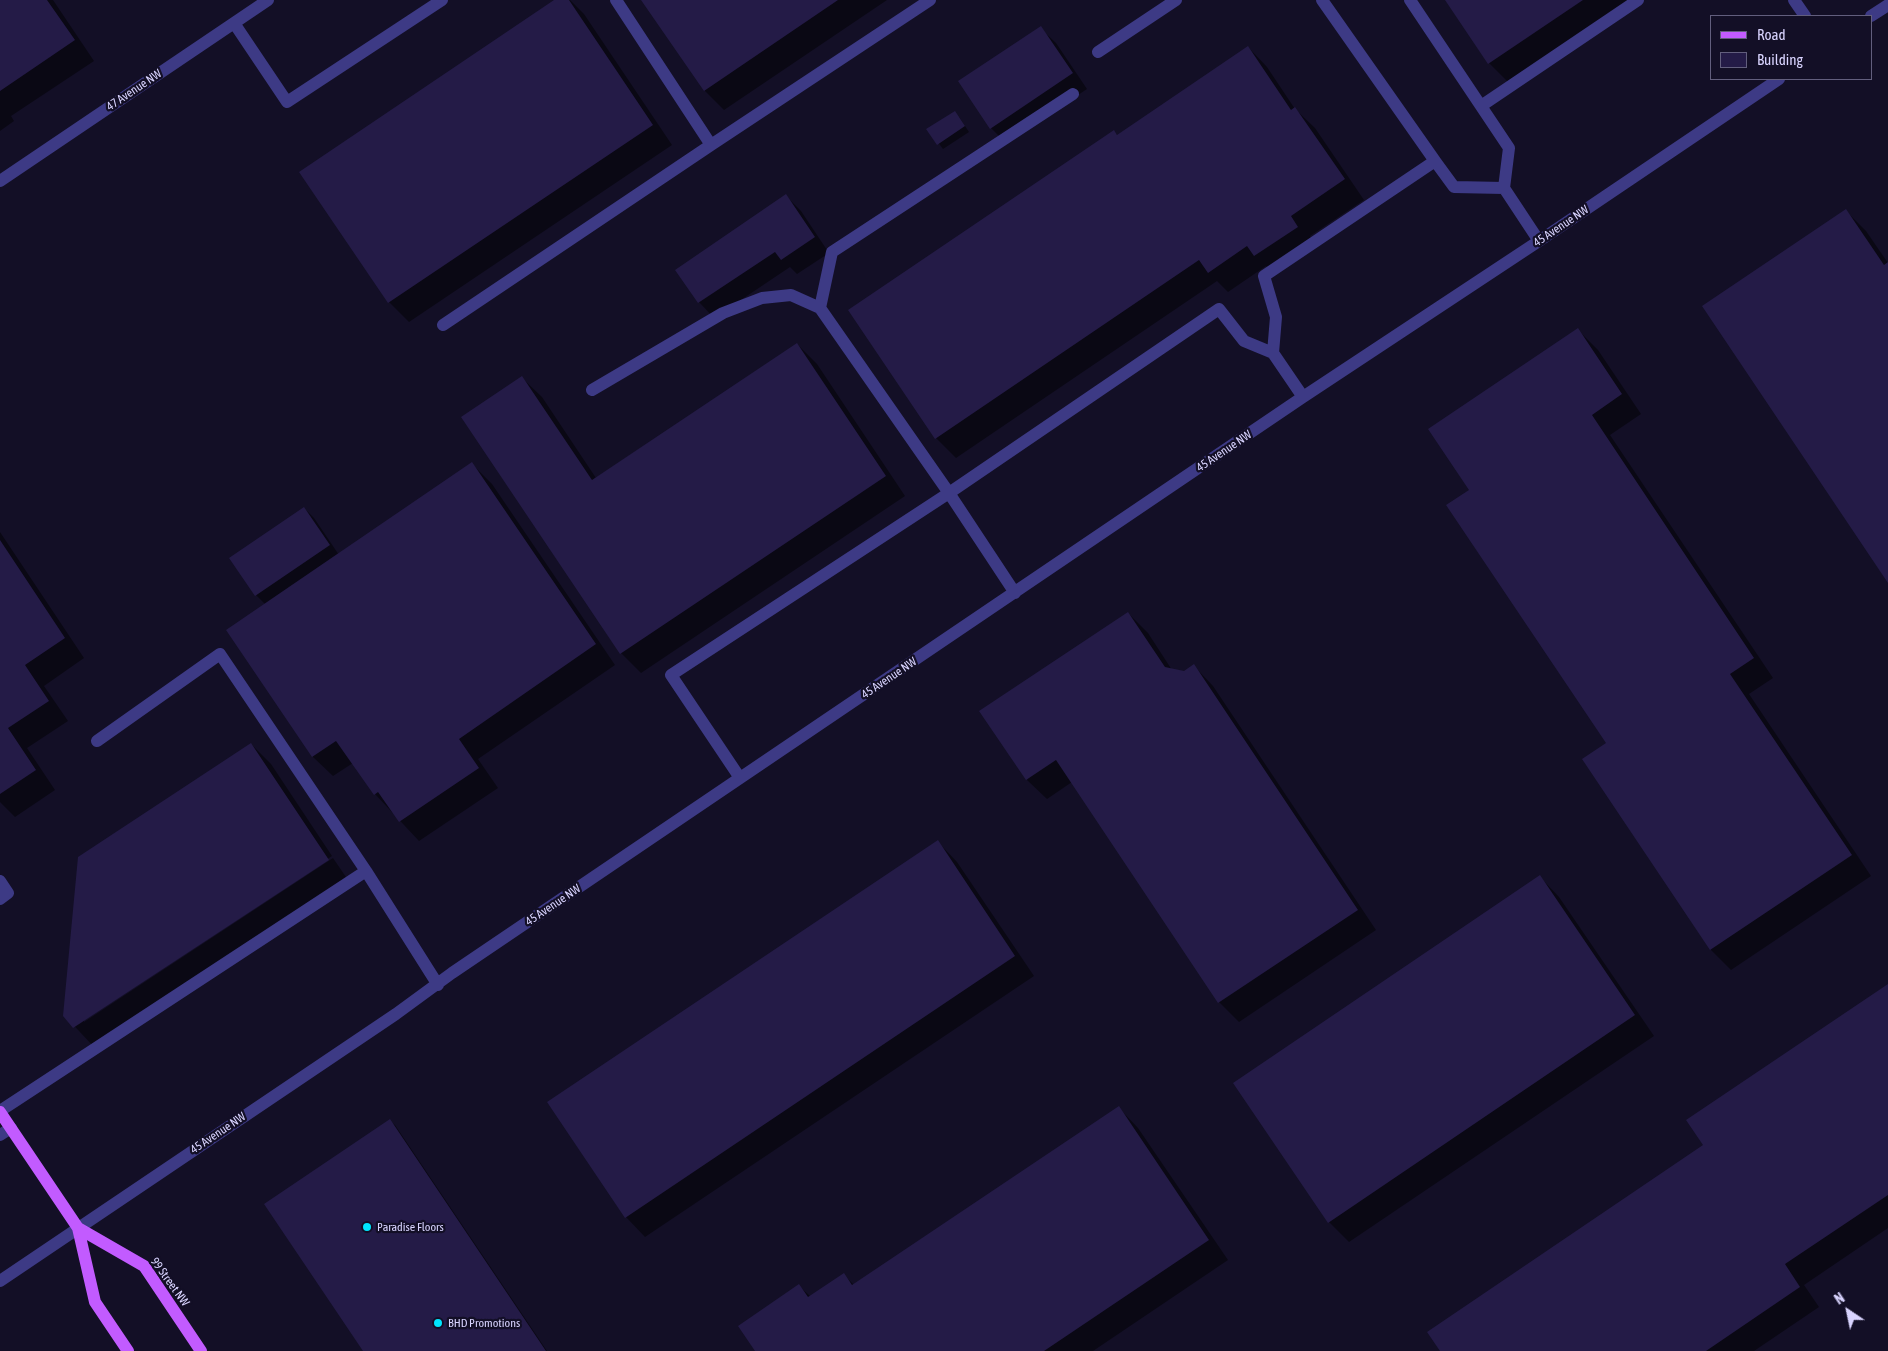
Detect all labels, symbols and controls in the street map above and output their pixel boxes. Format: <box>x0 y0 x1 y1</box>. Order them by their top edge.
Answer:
legend <box>1710 15 1873 80</box>
text: Road <box>1757 26 1786 43</box>
text: Building <box>1757 51 1803 68</box>
street label: 47 Avenue NW <box>104 66 164 114</box>
street label: 45 Avenue NW <box>1531 202 1591 250</box>
street label: 45 Avenue NW <box>1194 427 1254 475</box>
street label: 45 Avenue NW <box>859 654 919 702</box>
street label: 45 Avenue NW <box>523 881 583 929</box>
street label: 45 Avenue NW <box>188 1109 248 1157</box>
place label: Paradise Floors <box>377 1220 444 1234</box>
marker: Paradise Floors <box>361 1221 373 1233</box>
street label: 99 Street NW <box>148 1255 192 1309</box>
north arrow <box>1823 1286 1873 1336</box>
text: N <box>1832 1290 1848 1308</box>
place label: BHD Promotions <box>448 1316 520 1330</box>
marker: BHD Promotions <box>432 1317 444 1329</box>

